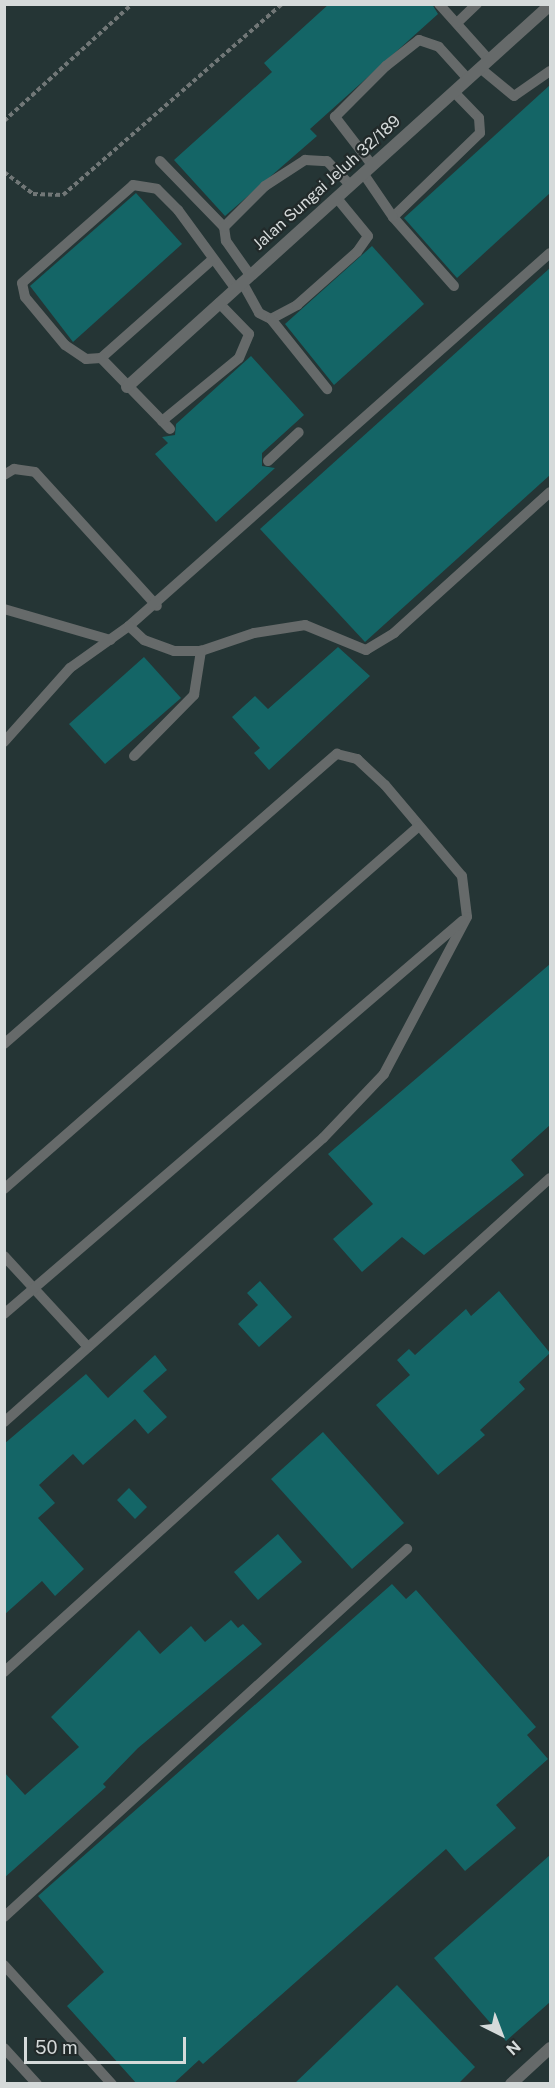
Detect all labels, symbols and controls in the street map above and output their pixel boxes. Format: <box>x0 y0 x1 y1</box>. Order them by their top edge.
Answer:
street label: Jalan Sungai Jeluh 32/189 <box>249 112 405 254</box>
north arrow <box>471 2004 531 2064</box>
scale bar <box>27 2025 189 2063</box>
text: N <box>502 2036 524 2059</box>
text: 50 m <box>35 2037 78 2058</box>

